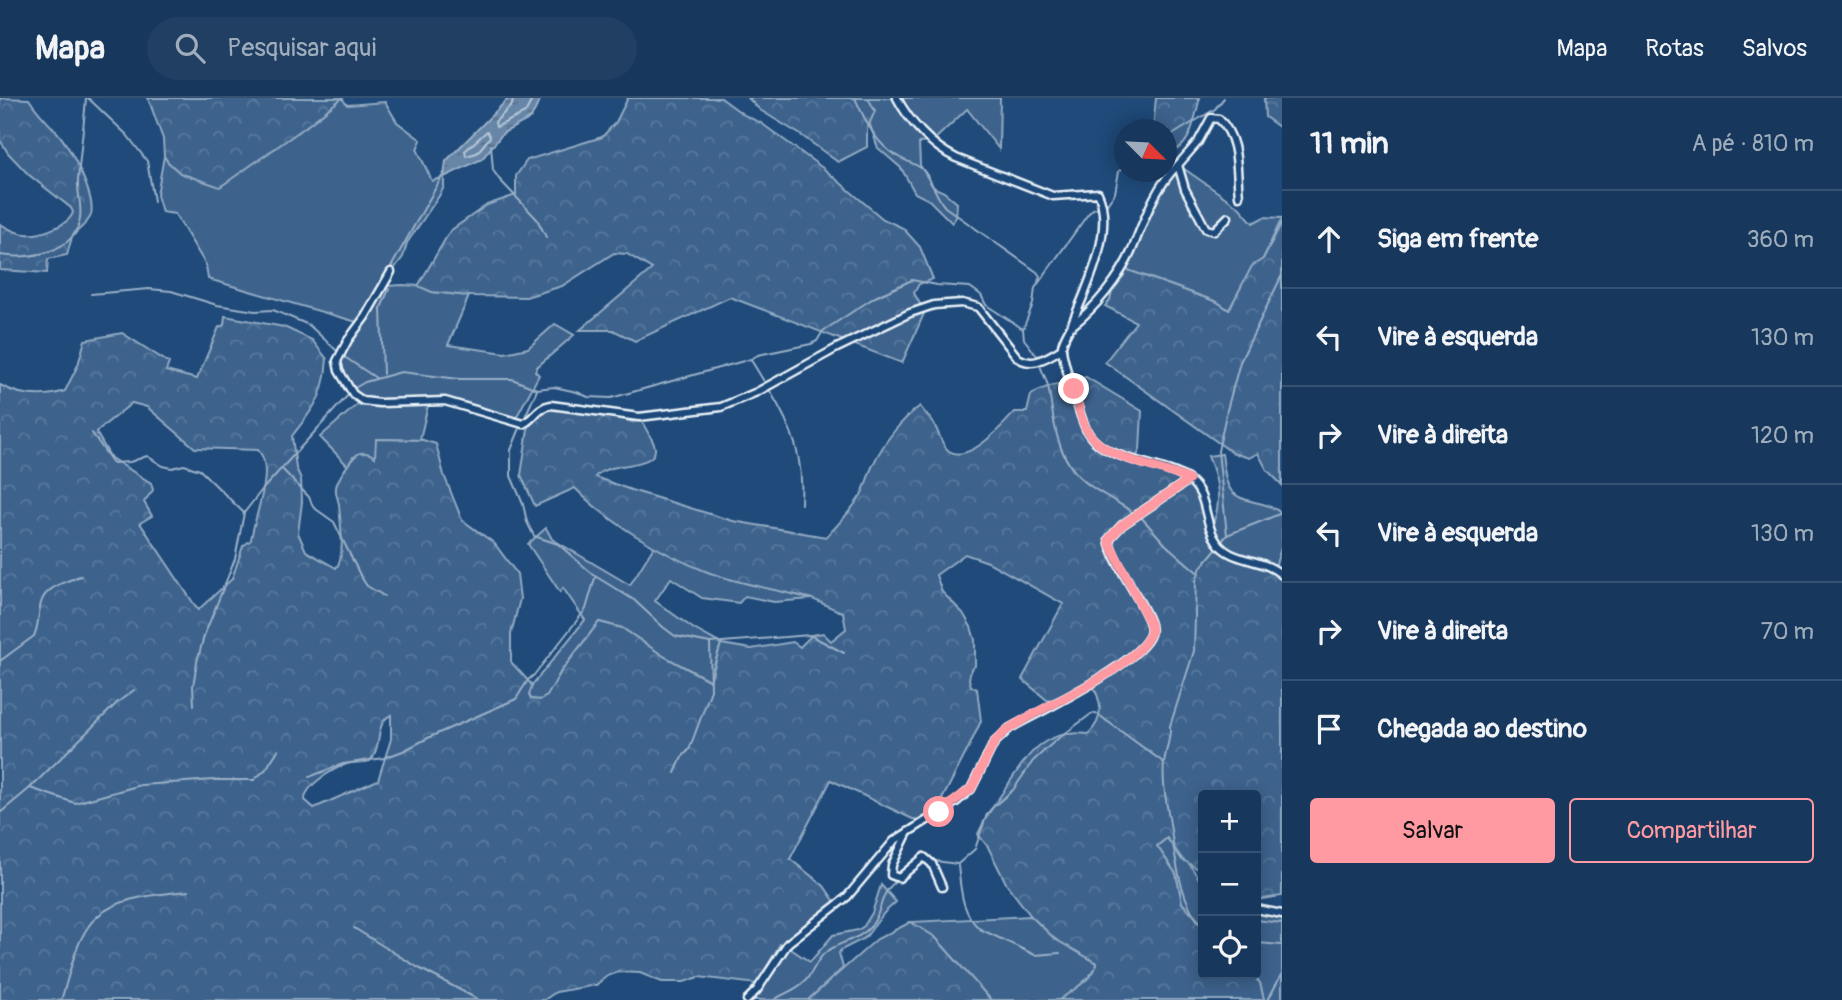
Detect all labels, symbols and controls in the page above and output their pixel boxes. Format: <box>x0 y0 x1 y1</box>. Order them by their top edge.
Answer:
search box <box>147 17 637 80</box>
text: Mapa <box>35 28 105 69</box>
icon: search <box>171 29 209 67</box>
text: Pesquisar aqui <box>227 32 376 64</box>
text: Mapa <box>1556 34 1607 63</box>
text: Rotas <box>1645 34 1704 63</box>
text: Salvos <box>1742 34 1807 63</box>
north arrow <box>1114 119 1177 182</box>
text: 11 min <box>1310 125 1389 162</box>
text: A pé · 810 m <box>1692 129 1814 158</box>
icon: ahead <box>1310 220 1348 258</box>
text: Siga em frente <box>1377 223 1538 255</box>
text: 360 m <box>1747 225 1814 254</box>
icon: left <box>1310 318 1348 356</box>
text: Vire à esquerda <box>1377 321 1538 353</box>
text: 130 m <box>1751 323 1814 352</box>
route end <box>1058 373 1089 404</box>
icon: right <box>1310 416 1348 454</box>
text: Vire à direita <box>1377 419 1508 451</box>
text: 120 m <box>1751 421 1814 450</box>
icon: left <box>1310 514 1348 552</box>
text: Vire à esquerda <box>1377 517 1538 549</box>
text: 130 m <box>1751 519 1814 548</box>
icon: right <box>1310 612 1348 650</box>
text: Vire à direita <box>1377 615 1508 647</box>
text: 70 m <box>1761 617 1814 646</box>
icon: arrive <box>1310 710 1348 748</box>
text: Chegada ao destino <box>1377 713 1587 745</box>
map controls <box>1198 790 1261 979</box>
button: + <box>1198 790 1261 853</box>
route start <box>923 796 954 827</box>
button: Salvar <box>1310 798 1555 863</box>
button: Compartilhar <box>1569 798 1814 863</box>
button: − <box>1198 853 1261 916</box>
button: locate <box>1198 916 1261 979</box>

